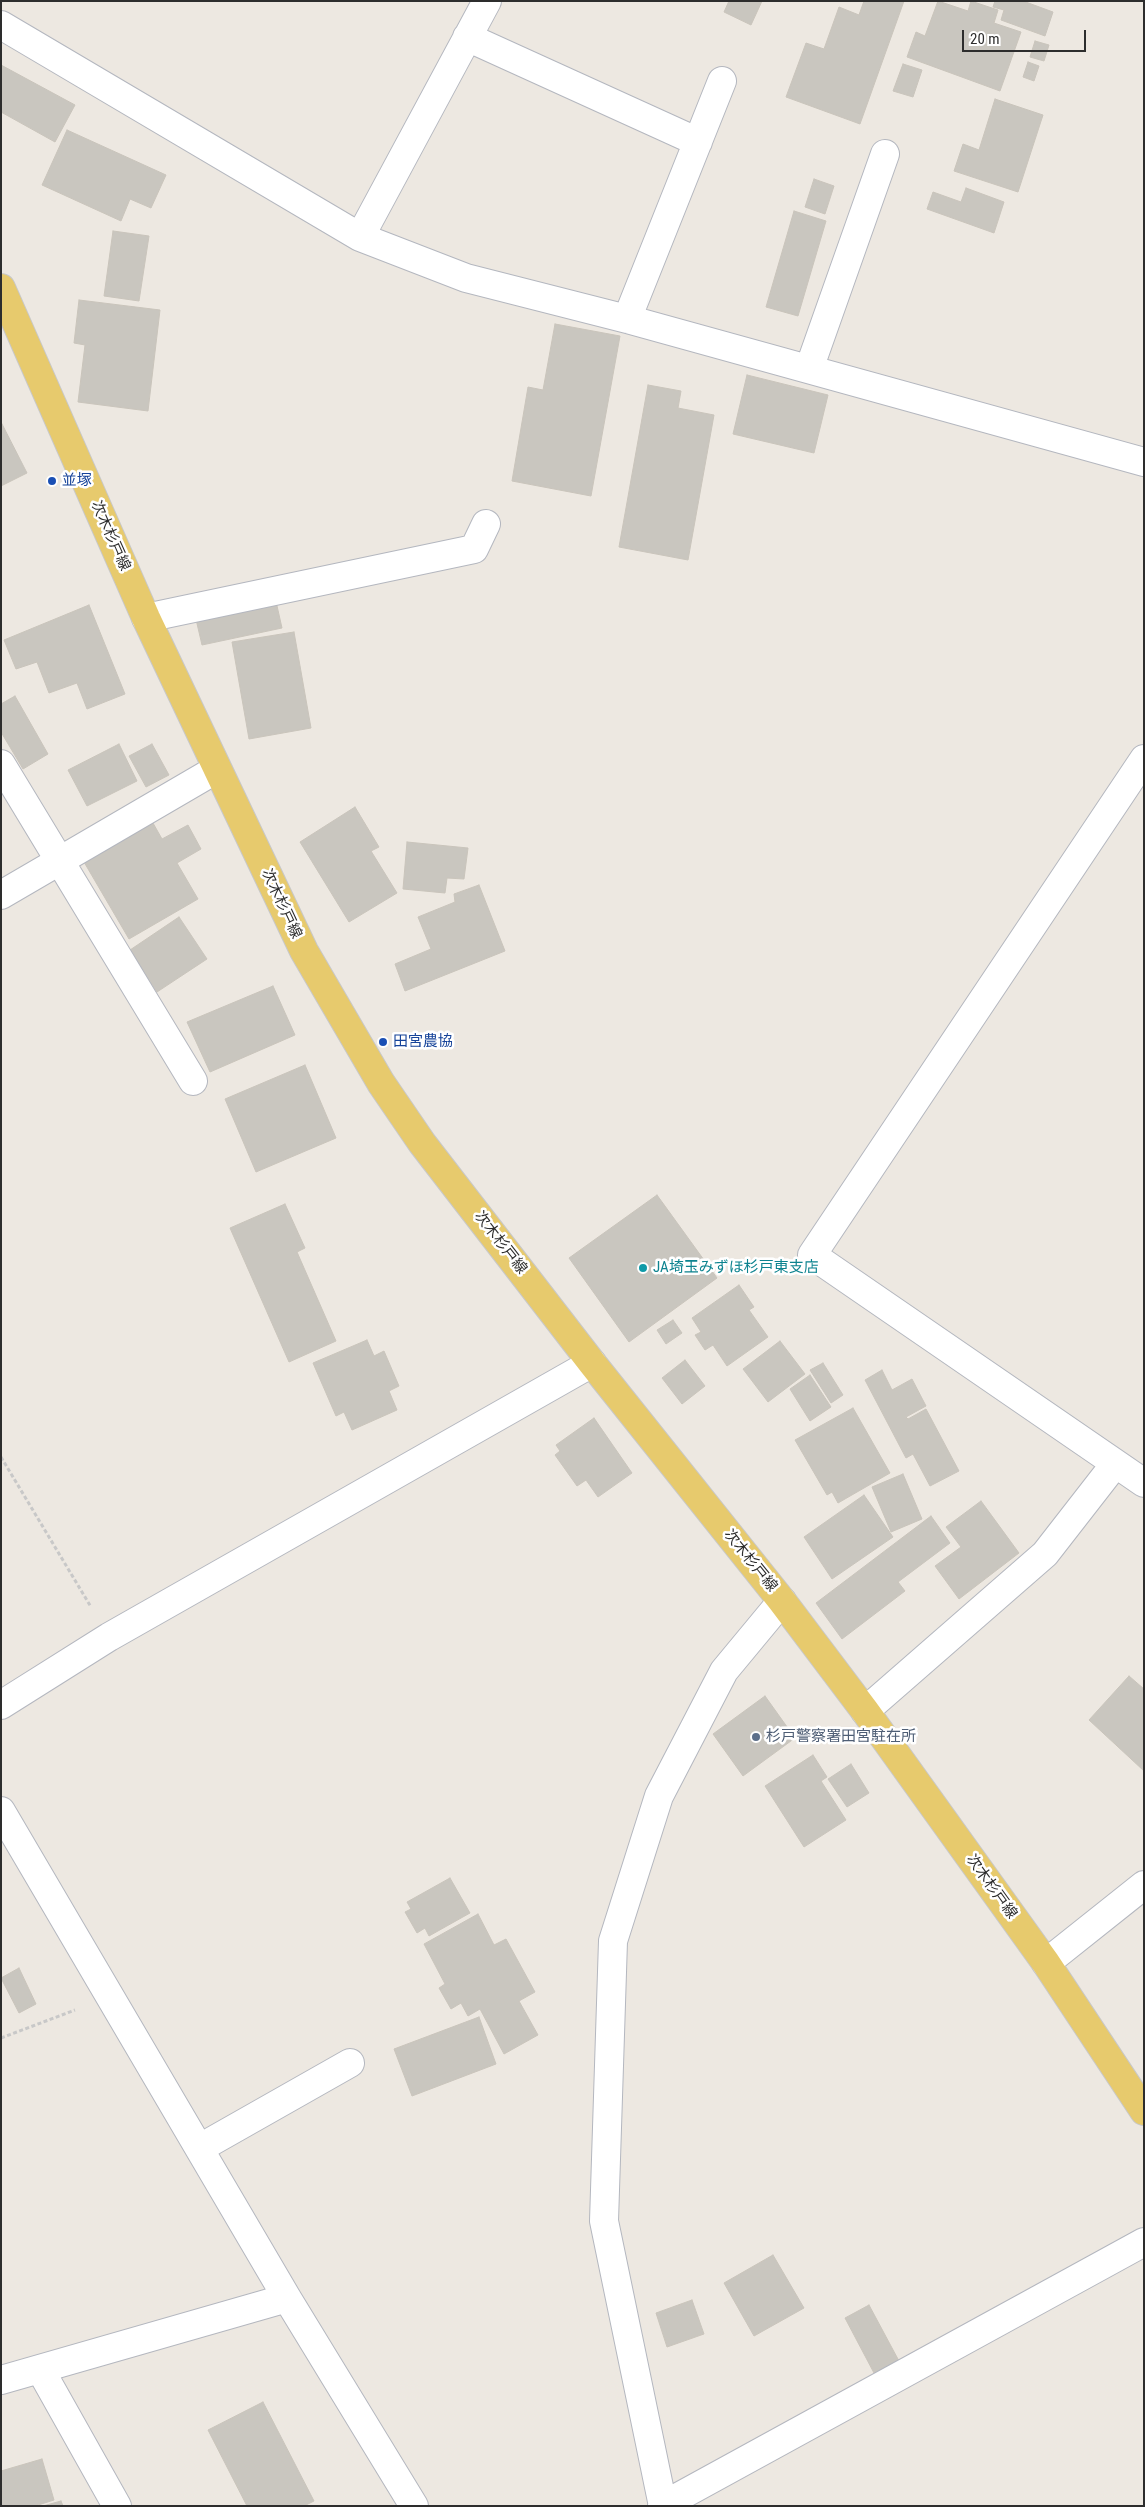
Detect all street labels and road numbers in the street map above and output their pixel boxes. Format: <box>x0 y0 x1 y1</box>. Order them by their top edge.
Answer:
street label: 次木杉戸線 <box>87 498 133 574</box>
street label: 次木杉戸線 <box>257 866 305 942</box>
street label: 次木杉戸線 <box>470 1208 530 1278</box>
street label: 次木杉戸線 <box>719 1526 781 1596</box>
street label: 次木杉戸線 <box>962 1851 1020 1923</box>

